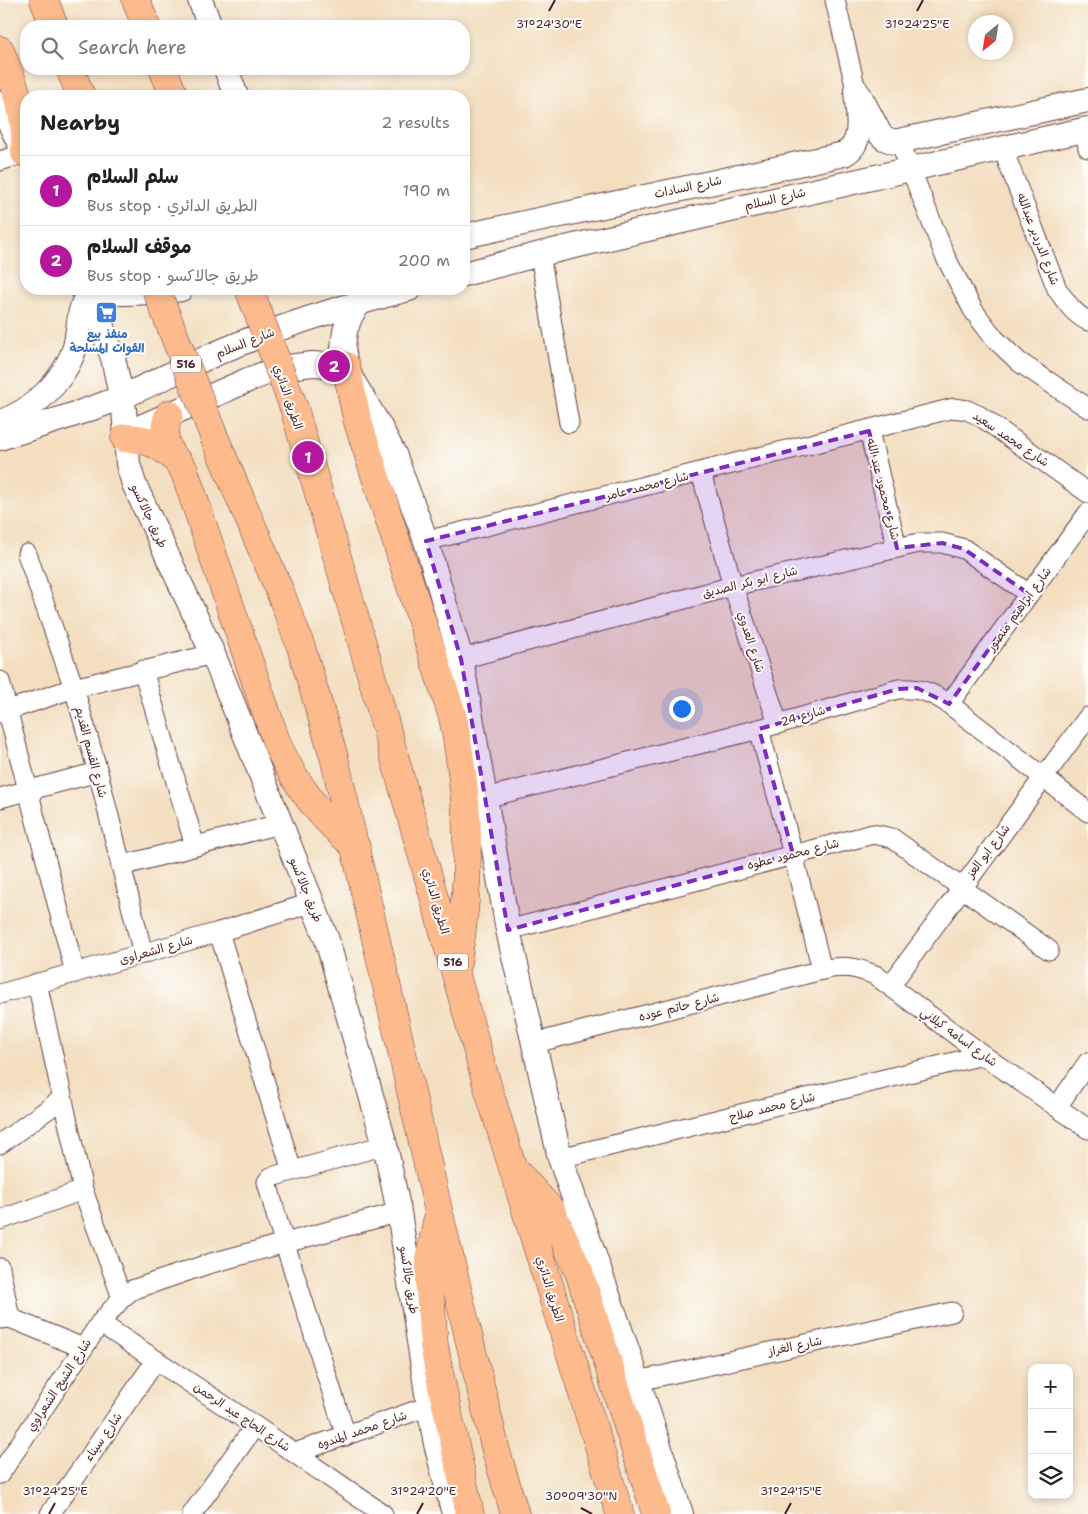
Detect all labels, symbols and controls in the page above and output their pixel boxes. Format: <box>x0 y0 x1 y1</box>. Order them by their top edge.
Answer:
north arrow <box>968 15 1013 60</box>
text: 31°24'30"E <box>516 16 582 32</box>
text: 31°24'25"E <box>884 16 950 32</box>
search box <box>20 20 470 75</box>
icon: search <box>38 34 66 62</box>
text: Search here <box>78 35 187 60</box>
text: Nearby <box>40 109 120 137</box>
text: 2 results <box>381 112 450 133</box>
text: سلم السلام <box>87 164 179 189</box>
street label: شارع السادات <box>653 172 723 203</box>
text: 1 <box>52 180 60 201</box>
text: 190 m <box>403 180 450 201</box>
street label: شارع السلام <box>743 184 807 215</box>
street label: شارع الدردير عبدالله <box>1012 191 1063 288</box>
text: Bus stop · الطريق الدائري <box>87 195 258 216</box>
text: موقف السلام <box>87 234 192 259</box>
text: 2 <box>50 250 62 271</box>
text: 200 m <box>398 250 450 271</box>
text: Bus stop · طريق جالاكسو <box>87 265 259 286</box>
supermarket icon: منفذ بيع القوات المسلحة <box>95 301 119 325</box>
street label: شارع السلام <box>213 324 277 363</box>
place label: منفذ بيع القوات المسلحة <box>70 326 144 356</box>
pin: 2 <box>318 347 350 385</box>
road number: 516 <box>171 356 201 372</box>
street label: الطريق الدائري <box>268 362 307 432</box>
street label: شارع محمد سعيد <box>969 408 1052 471</box>
street label: شارع محمود عبد الله <box>862 436 903 542</box>
pin: 1 <box>292 438 324 476</box>
street label: شارع محمد عامر <box>603 468 691 505</box>
street label: طريق جالاكسو <box>127 481 171 551</box>
street label: شارع ابو بكر الصديق <box>701 562 800 603</box>
street label: شارع ابراهيم منصور <box>982 564 1056 656</box>
street label: شارع العدوي <box>733 609 768 675</box>
your location <box>669 696 695 722</box>
street label: شارع 24 <box>779 702 828 731</box>
street label: شارع القسم القديم <box>70 704 111 800</box>
street label: شارع ابو العز <box>962 821 1014 883</box>
street label: شارع محمود عطوه <box>745 835 841 874</box>
street label: طريق جالاكسو <box>285 854 326 925</box>
street label: الطريق الدائري <box>418 866 453 936</box>
street label: شارع الشعراوى <box>117 932 195 969</box>
road number: 516 <box>438 954 468 970</box>
street label: شارع حاتم عوده <box>637 989 721 1026</box>
street label: شارع اسامه كيلاني <box>916 1004 1001 1073</box>
street label: شارع محمد صلاح <box>727 1089 817 1126</box>
street label: طريق جالاكسو <box>396 1244 422 1315</box>
street label: الطريق الدائري <box>531 1254 568 1324</box>
street label: شارع الغراز <box>766 1332 824 1361</box>
street label: شارع الشيخ الشعراوي <box>23 1336 96 1435</box>
map controls <box>1028 1364 1073 1499</box>
button: + <box>1028 1364 1073 1409</box>
street label: شارع الحاج عبد الرحمن <box>190 1379 293 1456</box>
street label: شارع محمد المندوه <box>315 1407 409 1454</box>
street label: شارع سيناء <box>80 1409 127 1465</box>
button: − <box>1028 1409 1073 1454</box>
button: layers <box>1028 1454 1073 1499</box>
text: 31°24'25"E <box>22 1483 88 1499</box>
text: 31°24'20"E <box>390 1483 456 1499</box>
text: 31°24'15"E <box>760 1483 822 1499</box>
text: 30°09'30"N <box>545 1488 617 1504</box>

